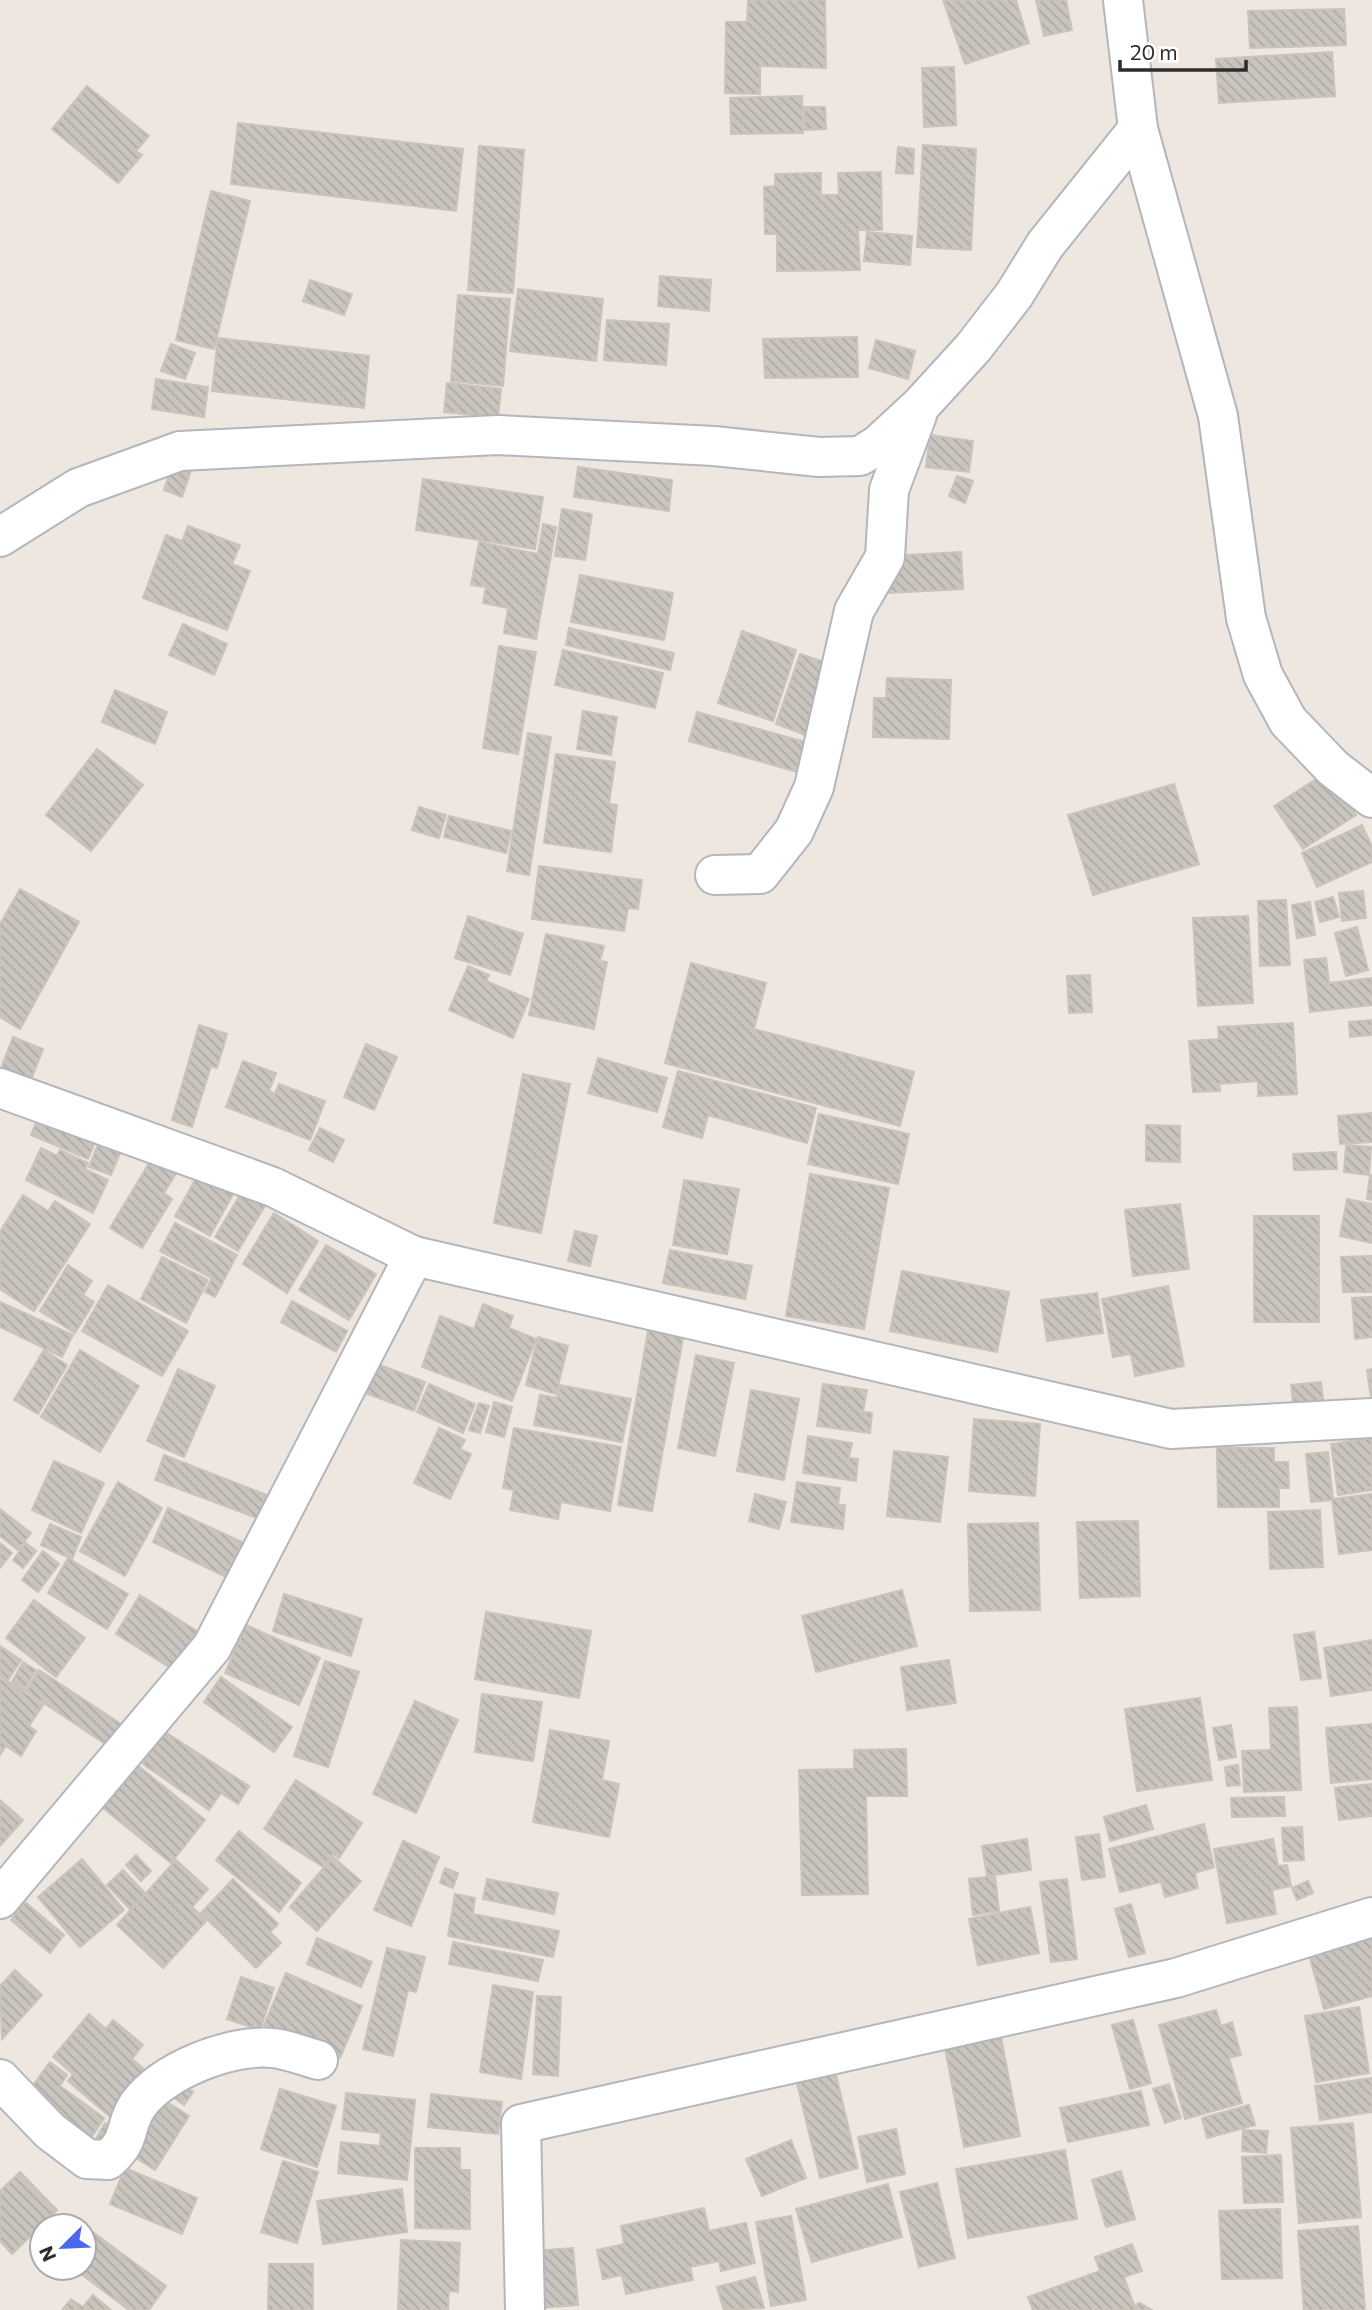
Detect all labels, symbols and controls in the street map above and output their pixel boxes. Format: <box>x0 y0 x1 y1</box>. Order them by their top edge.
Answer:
scale bar <box>1120 28 1246 72</box>
text: 20 m <box>1130 39 1178 64</box>
north arrow <box>28 2212 98 2282</box>
text: N <box>34 2243 60 2265</box>

